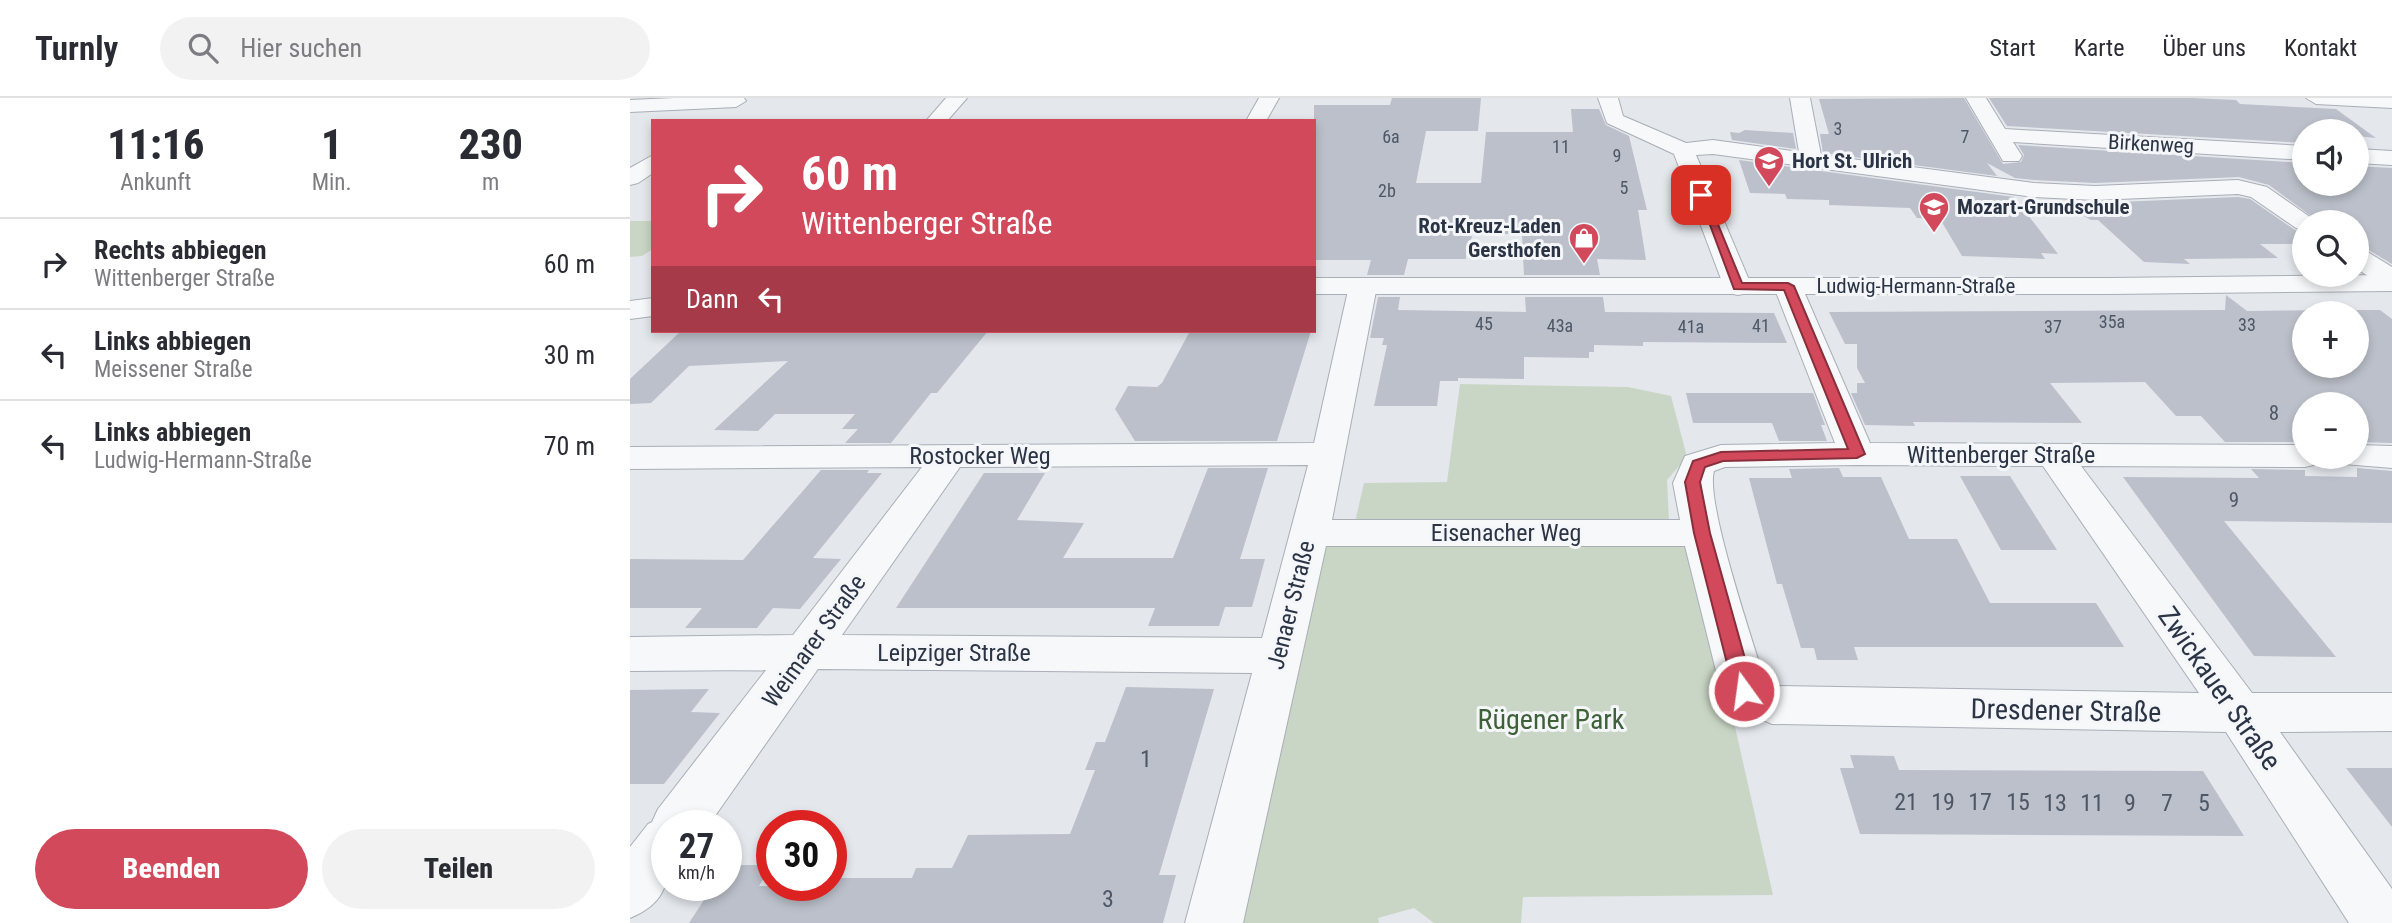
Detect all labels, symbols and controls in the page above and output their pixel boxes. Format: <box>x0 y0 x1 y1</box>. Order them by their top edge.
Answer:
search box <box>160 17 650 80</box>
text: Turnly <box>35 29 118 68</box>
icon: search <box>184 29 222 67</box>
text: Hier suchen <box>240 33 362 63</box>
text: Start <box>1990 34 2036 62</box>
text: Karte <box>2074 34 2124 62</box>
text: Über uns <box>2162 34 2246 62</box>
text: Kontakt <box>2284 34 2357 62</box>
house number: 3 <box>1834 118 1842 139</box>
map controls <box>2292 119 2369 469</box>
button: sound <box>2292 119 2369 196</box>
text: 11:16 <box>107 120 204 169</box>
text: 1 <box>321 120 342 169</box>
text: 230 <box>459 120 523 169</box>
house number: 6a <box>1382 126 1400 147</box>
house number: 7 <box>1961 126 1970 147</box>
street label: Birkenweg <box>2108 130 2194 158</box>
house number: 11 <box>1552 136 1570 157</box>
school or university icon: Hort St. Ulrich <box>1752 144 1786 188</box>
text: 60 m <box>801 145 898 202</box>
house number: 9 <box>1613 145 1621 166</box>
icon: right <box>686 147 777 238</box>
place label: Hort St. Ulrich <box>1792 149 1912 173</box>
pin <box>1671 165 1731 225</box>
text: Ankunft <box>120 169 191 196</box>
text: Min. <box>312 169 352 196</box>
text: m <box>482 169 499 196</box>
icon: arrive <box>1682 176 1720 214</box>
house number: 5 <box>1620 177 1629 198</box>
house number: 2b <box>1378 180 1396 201</box>
school or university icon: Mozart-Grundschule <box>1917 190 1951 234</box>
place label: Mozart-Grundschule <box>1957 195 2130 219</box>
text: Wittenberger Straße <box>801 204 1052 242</box>
button: search <box>2292 210 2369 287</box>
place label: Rot-Kreuz-Laden Gersthofen <box>1418 214 1561 262</box>
shop icon: Rot-Kreuz-Laden Gersthofen <box>1567 221 1601 265</box>
text: Rechts abbiegen <box>94 235 267 265</box>
icon: right <box>35 245 73 283</box>
text: 60 m <box>544 249 595 279</box>
text: Wittenberger Straße <box>94 265 275 292</box>
street label: Ludwig-Hermann-Straße <box>1817 274 2016 298</box>
icon: left <box>752 280 790 318</box>
text: Dann <box>686 284 738 314</box>
button: + <box>2292 301 2369 378</box>
house number: 35a <box>2099 311 2125 332</box>
house number: 45 <box>1475 313 1493 334</box>
house number: 33 <box>2238 314 2256 335</box>
house number: 43a <box>1547 315 1573 336</box>
house number: 41 <box>1752 315 1770 336</box>
house number: 41a <box>1678 316 1704 337</box>
house number: 37 <box>2044 316 2062 337</box>
text: Links abbiegen <box>94 326 251 356</box>
icon: left <box>35 336 73 374</box>
text: 30 m <box>544 340 595 370</box>
text: Meissener Straße <box>94 356 253 383</box>
button: − <box>2292 392 2369 469</box>
house number: 8 <box>2269 401 2279 425</box>
text: Links abbiegen <box>94 417 251 447</box>
icon: left <box>35 427 73 465</box>
text: 70 m <box>544 431 595 461</box>
street label: Wittenberger Straße <box>1907 441 2095 469</box>
street label: Rostocker Weg <box>909 442 1051 470</box>
text: Ludwig-Hermann-Straße <box>94 447 312 474</box>
house number: 9 <box>2229 488 2239 512</box>
street label: Eisenacher Weg <box>1431 519 1581 547</box>
street label: Jenaer Straße <box>1261 538 1321 672</box>
street label: Weimarer Straße <box>757 569 871 713</box>
street label: Zwickauer Straße <box>2151 600 2288 776</box>
street label: Leipziger Straße <box>877 639 1031 667</box>
position arrow <box>1707 654 1781 728</box>
street label: Dresdener Straße <box>1970 692 2162 729</box>
park label: Rügener Park <box>1478 703 1625 736</box>
house number: 1 <box>1140 745 1152 773</box>
house number: 21 <box>1894 788 1918 816</box>
house number: 19 <box>1931 788 1955 816</box>
house number: 17 <box>1968 788 1992 816</box>
house number: 15 <box>2006 788 2030 816</box>
house number: 13 <box>2043 789 2067 817</box>
house number: 11 <box>2080 789 2104 817</box>
house number: 9 <box>2124 789 2136 817</box>
house number: 7 <box>2161 789 2173 817</box>
house number: 5 <box>2198 789 2210 817</box>
speed limit sign: 30 <box>756 810 847 901</box>
text: 27 <box>679 826 714 867</box>
button: Beenden <box>35 829 308 909</box>
button: Teilen <box>322 829 595 909</box>
text: km/h <box>678 862 715 883</box>
house number: 3 <box>1102 885 1114 913</box>

